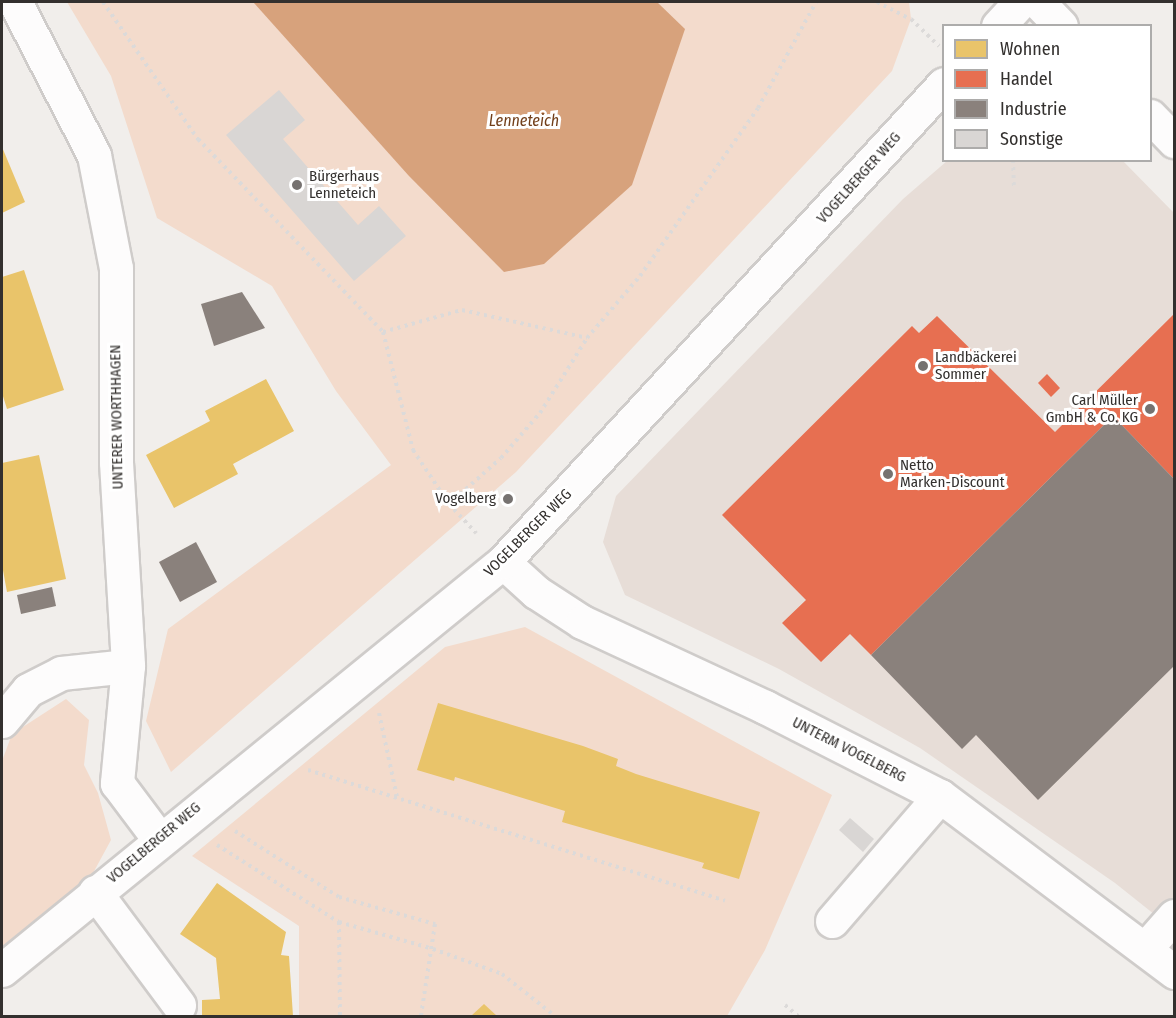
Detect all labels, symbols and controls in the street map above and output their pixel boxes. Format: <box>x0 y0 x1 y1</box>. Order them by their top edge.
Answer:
legend <box>942 24 1152 162</box>
text: Wohnen <box>1000 38 1060 60</box>
text: Handel <box>1000 68 1053 90</box>
text: Industrie <box>1000 98 1067 120</box>
water label: Lenneteich <box>489 111 559 131</box>
text: Sonstige <box>1000 128 1063 150</box>
street label: VOGELBERGER WEG <box>813 129 905 227</box>
place label: Bürgerhaus Lenneteich <box>309 167 379 202</box>
marker: Bürgerhaus Lenneteich <box>290 178 304 192</box>
street label: UNTERER WORTHHAGEN <box>107 344 127 490</box>
place label: Landbäckerei Sommer <box>935 348 1017 383</box>
marker: Landbäckerei Sommer <box>916 359 930 373</box>
place label: Carl Müller GmbH & Co. KG <box>1046 391 1138 426</box>
marker: Carl Müller GmbH & Co. KG <box>1143 402 1157 416</box>
place label: Netto Marken-Discount <box>900 456 1005 491</box>
marker: Netto Marken-Discount <box>881 467 895 481</box>
street label: VOGELBERGER WEG <box>480 485 576 581</box>
place label: Vogelberg <box>435 490 496 508</box>
marker: Vogelberg <box>501 492 515 506</box>
street label: UNTERM VOGELBERG <box>789 714 909 786</box>
street label: VOGELBERGER WEG <box>104 799 204 887</box>

